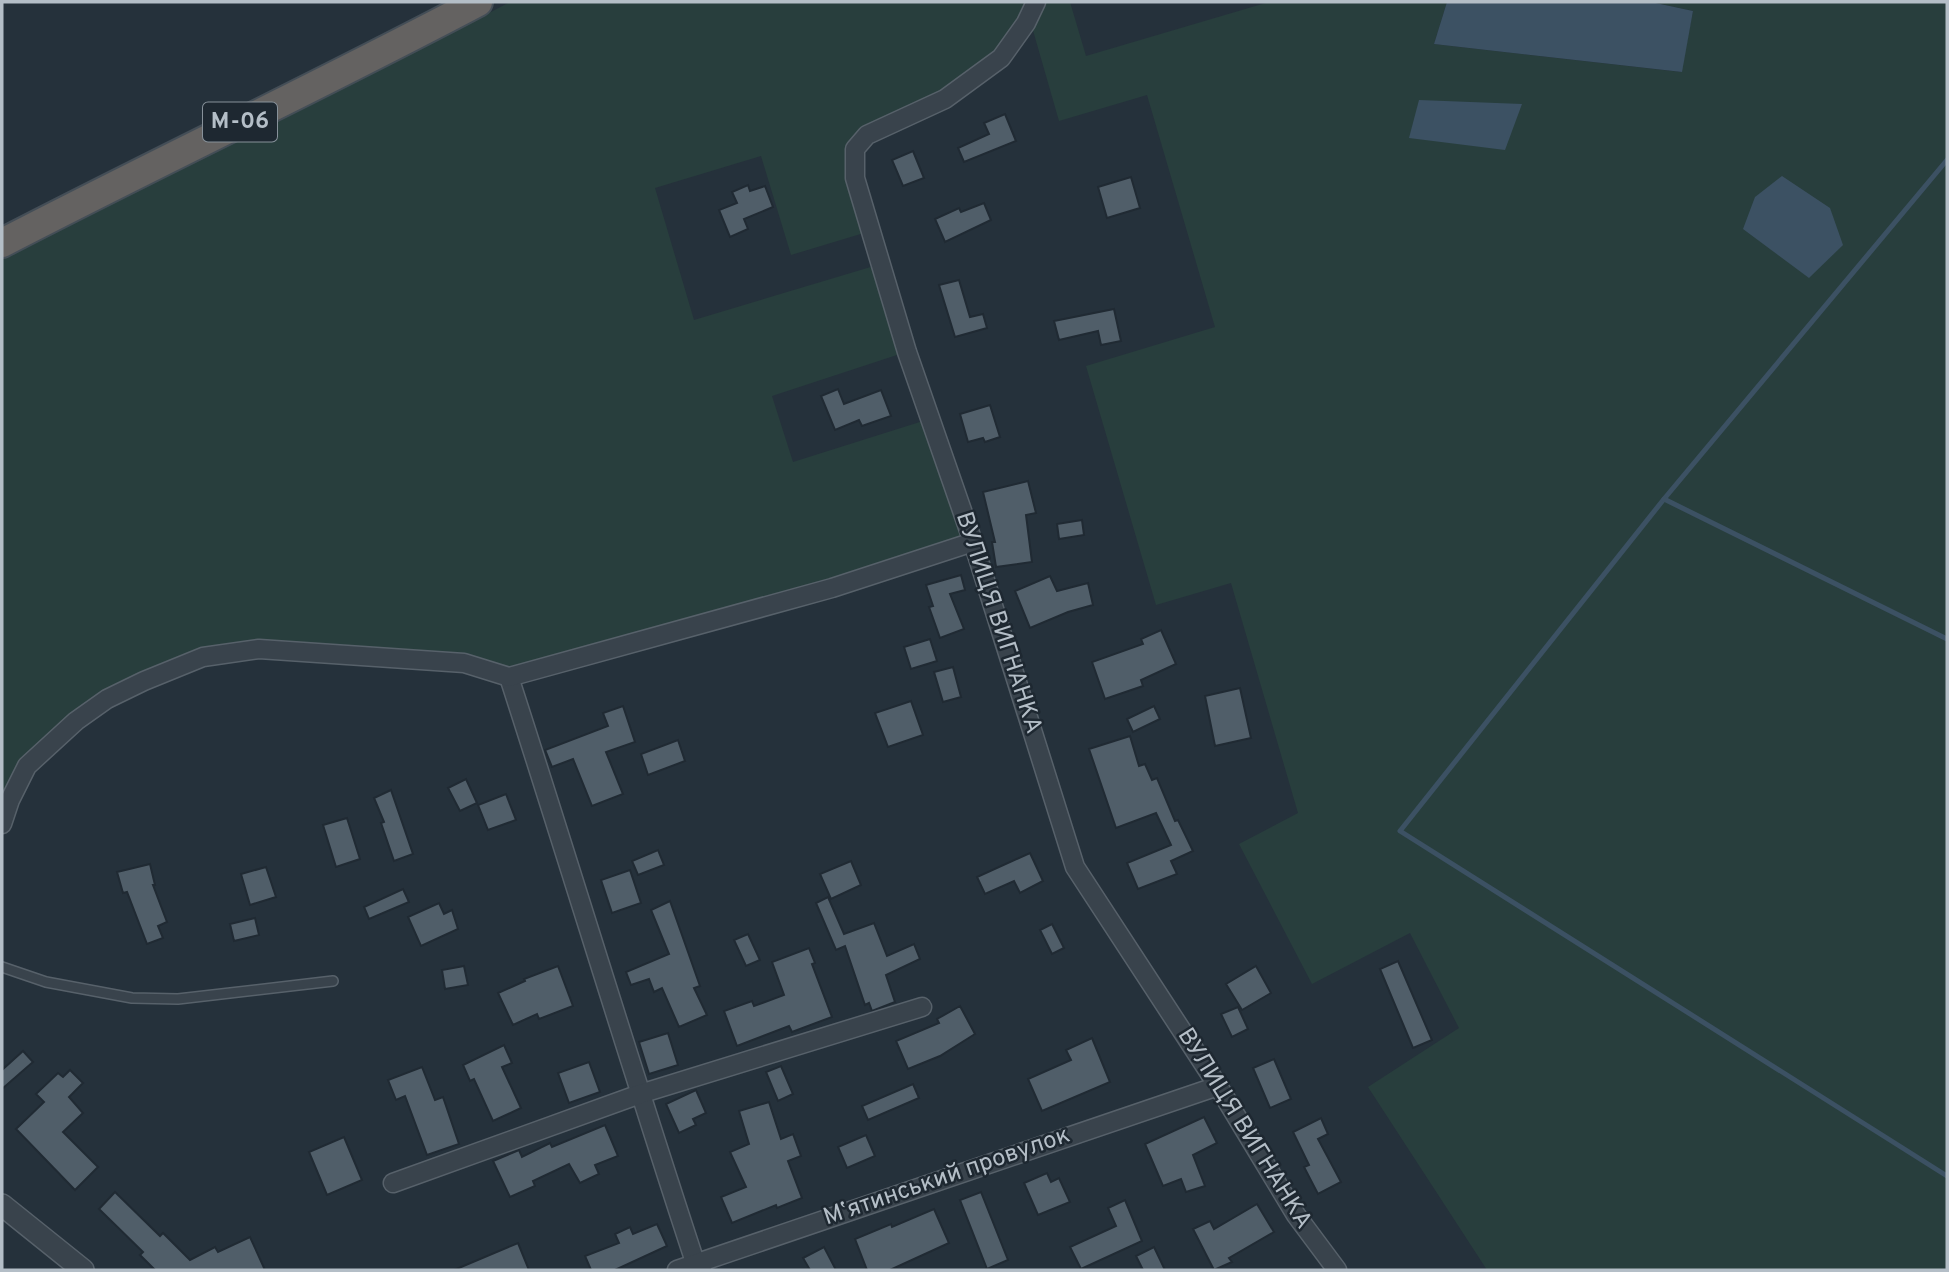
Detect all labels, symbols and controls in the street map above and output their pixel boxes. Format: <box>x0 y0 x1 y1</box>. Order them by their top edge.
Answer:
road number: М-06 <box>203 102 277 141</box>
street label: ВУЛИЦЯ ВИГНАНКА <box>948 508 1048 738</box>
street label: ВУЛИЦЯ ВИГНАНКА <box>1170 1023 1318 1235</box>
street label: Мʼятинський провулок <box>820 1121 1074 1233</box>

